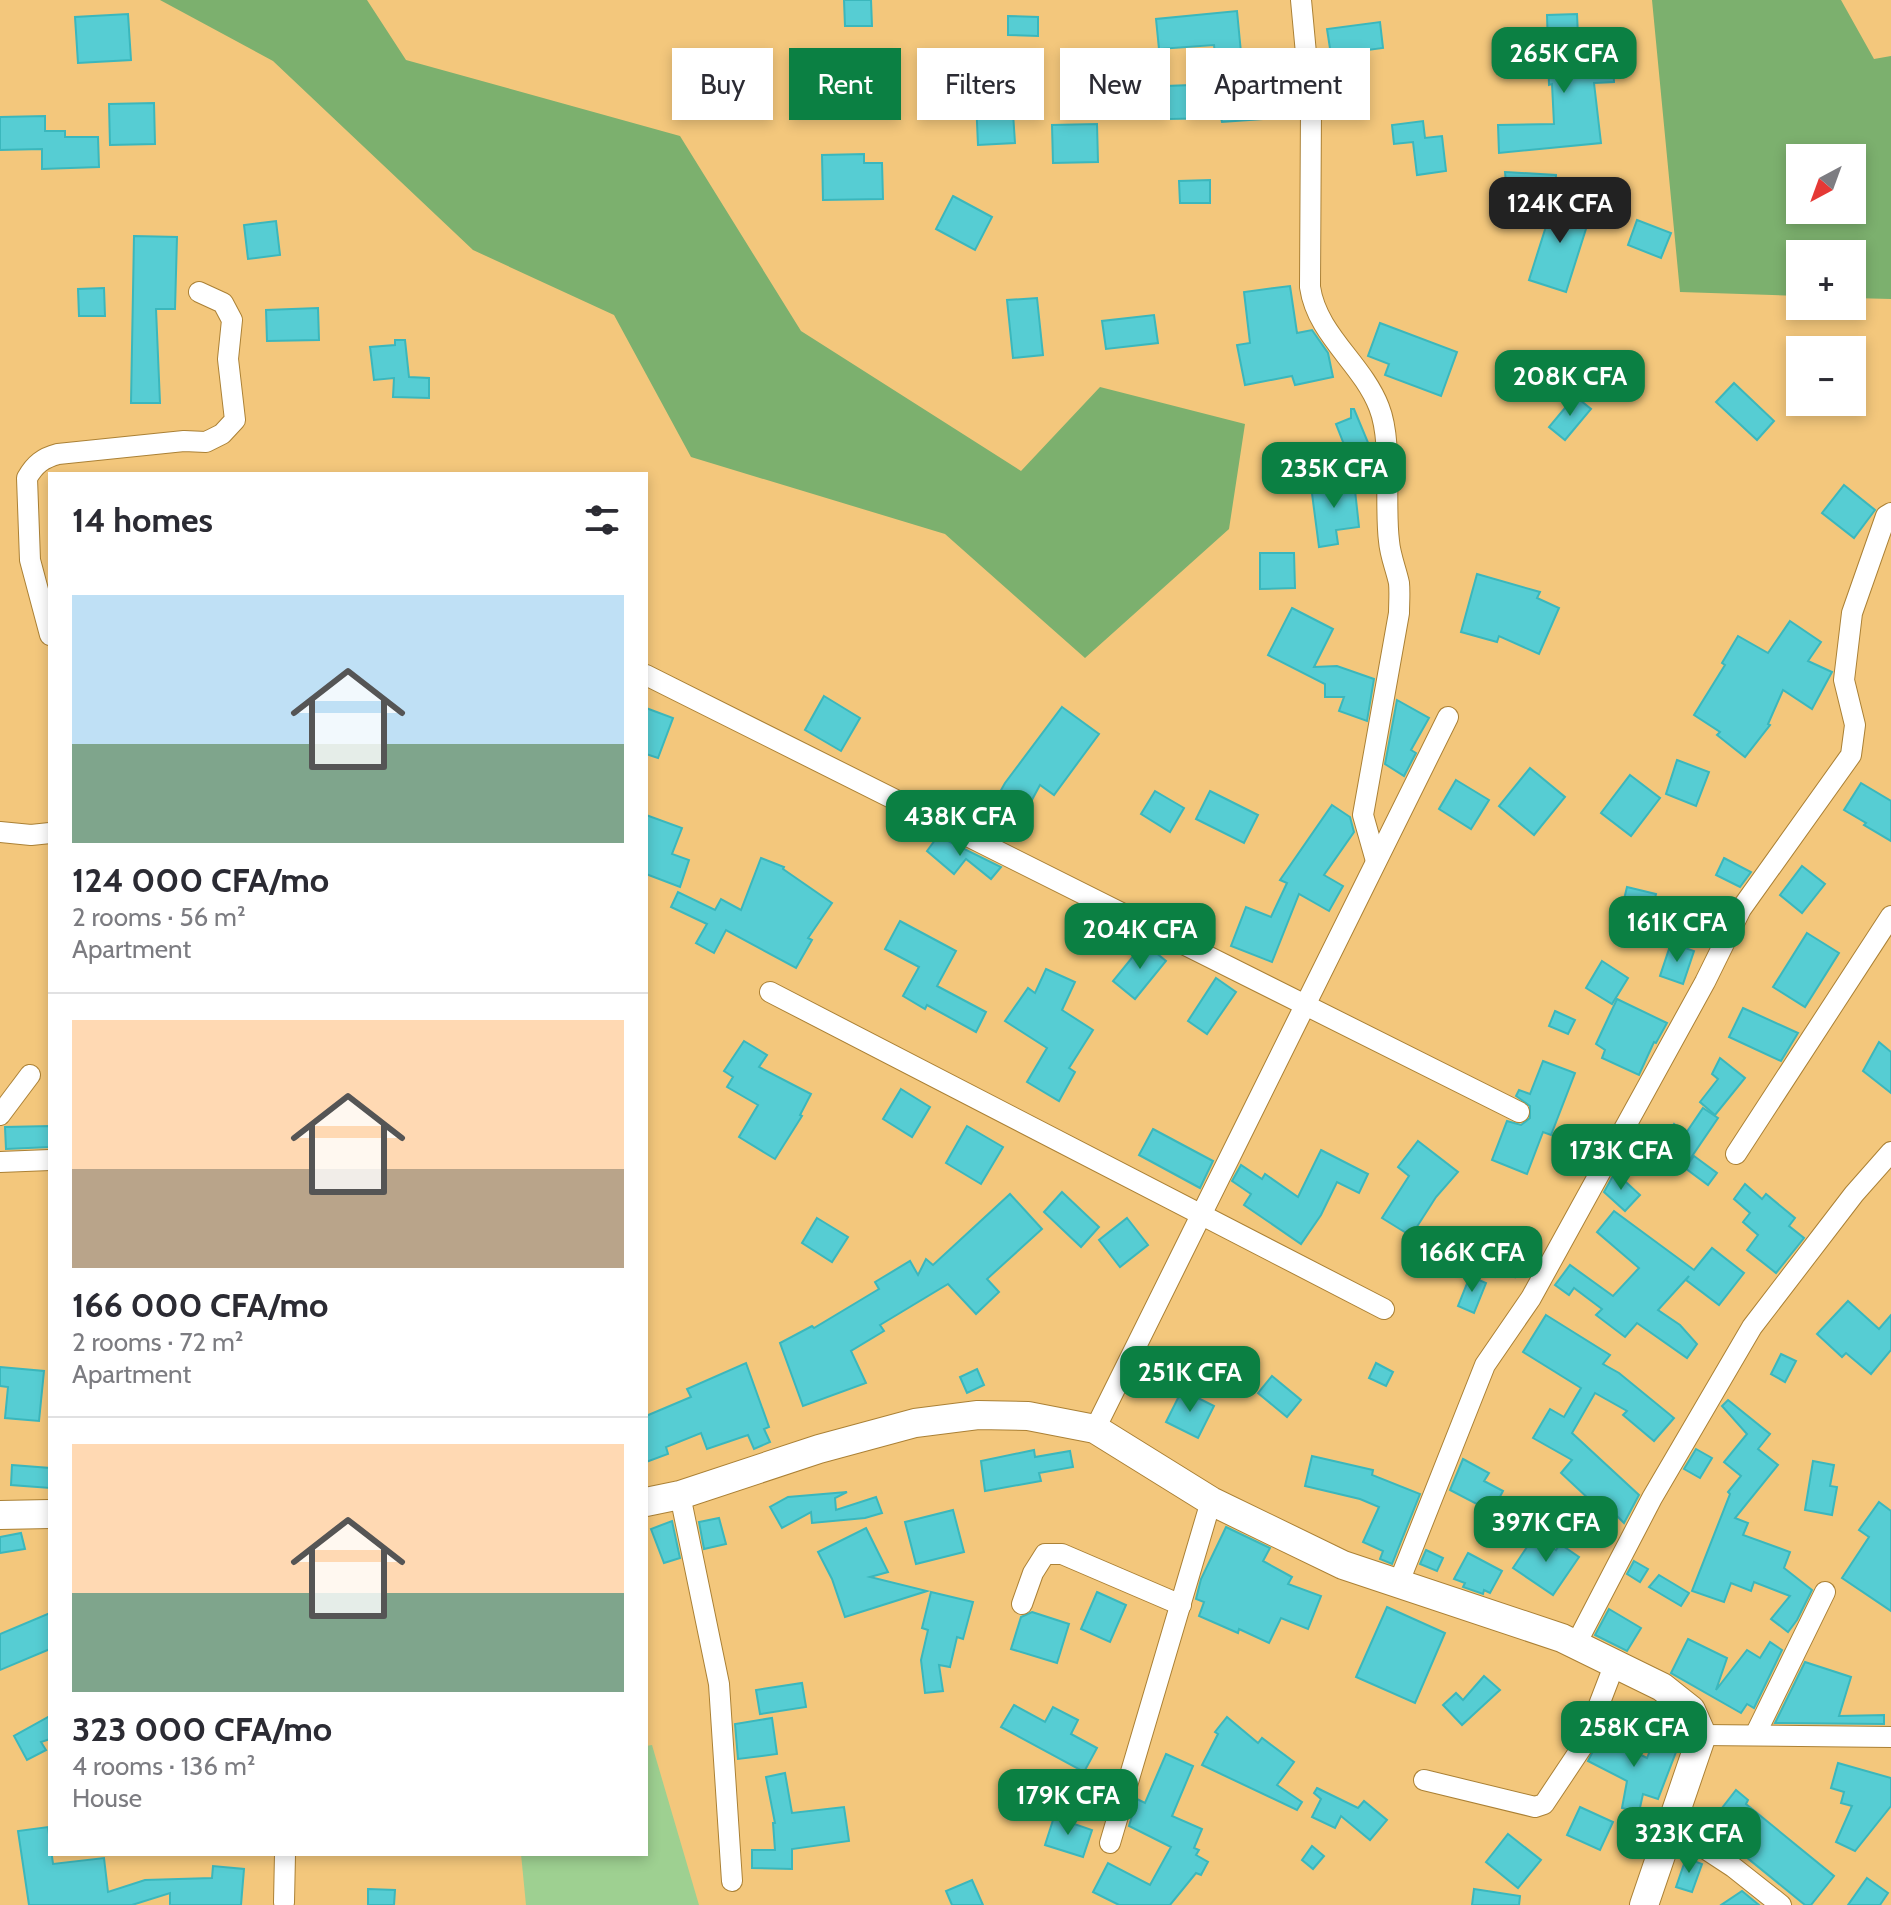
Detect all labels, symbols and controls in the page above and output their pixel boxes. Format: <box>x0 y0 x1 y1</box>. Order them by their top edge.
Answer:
pin: 265K CFA <box>1481 27 1647 95</box>
text: 265K CFA <box>1510 37 1618 69</box>
chip: Buy <box>672 48 773 120</box>
chip: Rent <box>789 48 901 120</box>
chip: Filters <box>917 48 1044 120</box>
chip: New <box>1060 48 1170 120</box>
chip: Apartment <box>1186 48 1370 120</box>
north arrow <box>1786 144 1866 224</box>
map controls <box>1786 144 1866 416</box>
pin: 124K CFA <box>1477 177 1643 245</box>
text: 124K CFA <box>1507 187 1613 219</box>
button: + <box>1786 240 1866 320</box>
button: − <box>1786 336 1866 416</box>
pin: 208K CFA <box>1487 350 1653 418</box>
text: 208K CFA <box>1513 360 1627 392</box>
pin: 235K CFA <box>1251 442 1417 510</box>
text: 235K CFA <box>1280 452 1388 484</box>
icon: filters <box>580 498 624 542</box>
text: 14 homes <box>72 499 213 541</box>
icon: home <box>276 647 420 791</box>
pin: 438K CFA <box>877 790 1043 858</box>
text: 438K CFA <box>904 800 1016 832</box>
text: 124 000 CFA/mo <box>72 859 329 901</box>
pin: 161K CFA <box>1594 896 1760 964</box>
text: 2 rooms · 56 m² <box>72 901 246 933</box>
pin: 204K CFA <box>1057 903 1223 971</box>
text: 161K CFA <box>1627 906 1727 938</box>
text: 204K CFA <box>1083 913 1197 945</box>
text: Apartment <box>72 933 191 965</box>
icon: home <box>276 1072 420 1216</box>
pin: 173K CFA <box>1538 1124 1704 1192</box>
text: 173K CFA <box>1569 1134 1673 1166</box>
pin: 166K CFA <box>1389 1226 1555 1294</box>
text: 166K CFA <box>1419 1236 1525 1268</box>
text: 166 000 CFA/mo <box>72 1284 328 1326</box>
text: 2 rooms · 72 m² <box>72 1326 243 1358</box>
pin: 251K CFA <box>1107 1346 1273 1414</box>
text: 251K CFA <box>1138 1356 1242 1388</box>
text: Apartment <box>72 1358 191 1390</box>
icon: home <box>276 1496 420 1640</box>
pin: 397K CFA <box>1463 1496 1629 1564</box>
text: 397K CFA <box>1492 1506 1600 1538</box>
pin: 258K CFA <box>1551 1701 1717 1769</box>
text: 323 000 CFA/mo <box>72 1708 332 1750</box>
text: 258K CFA <box>1579 1711 1689 1743</box>
text: 4 rooms · 136 m² <box>72 1750 255 1782</box>
pin: 179K CFA <box>985 1769 1151 1837</box>
text: 179K CFA <box>1016 1779 1120 1811</box>
text: House <box>72 1782 142 1814</box>
pin: 323K CFA <box>1606 1807 1772 1875</box>
text: 323K CFA <box>1635 1817 1743 1849</box>

